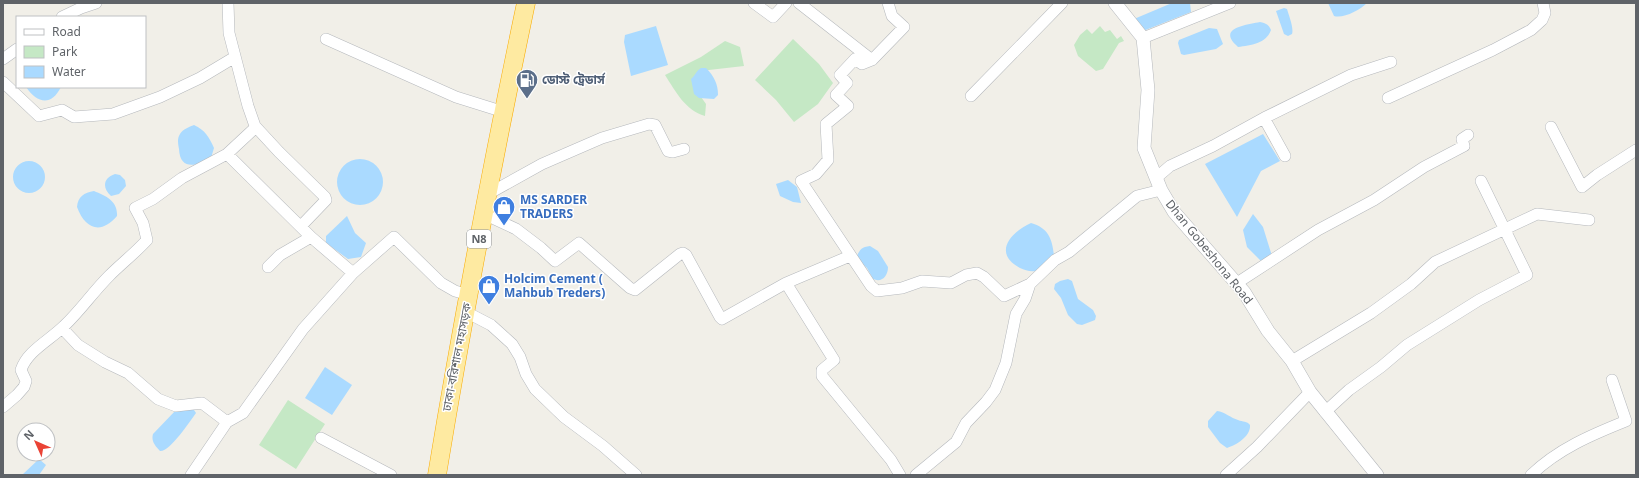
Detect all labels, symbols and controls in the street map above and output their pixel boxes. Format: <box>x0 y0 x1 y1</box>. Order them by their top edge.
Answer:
legend <box>16 16 146 88</box>
text: Road <box>52 23 81 40</box>
text: Park <box>52 43 78 60</box>
text: Water <box>52 63 86 80</box>
fuel station icon: ডোস্ট ট্রেডার্স <box>514 67 540 100</box>
place label: ডোস্ট ট্রেডার্স <box>542 71 606 88</box>
place label: MS SARDER TRADERS <box>520 191 587 222</box>
shop icon: MS SARDER TRADERS <box>491 194 517 227</box>
street label: Dhan Gobeshona Road <box>1162 196 1257 308</box>
road number: N8 <box>467 230 491 248</box>
place label: Holcim Cement ( Mahbub Treders) <box>504 270 605 301</box>
shop icon: Holcim Cement ( Mahbub Treders) <box>476 273 502 306</box>
street label: ঢাকা-বরিশাল মহাসড়ক <box>437 301 475 413</box>
north arrow <box>16 422 56 462</box>
text: N <box>20 426 37 443</box>

